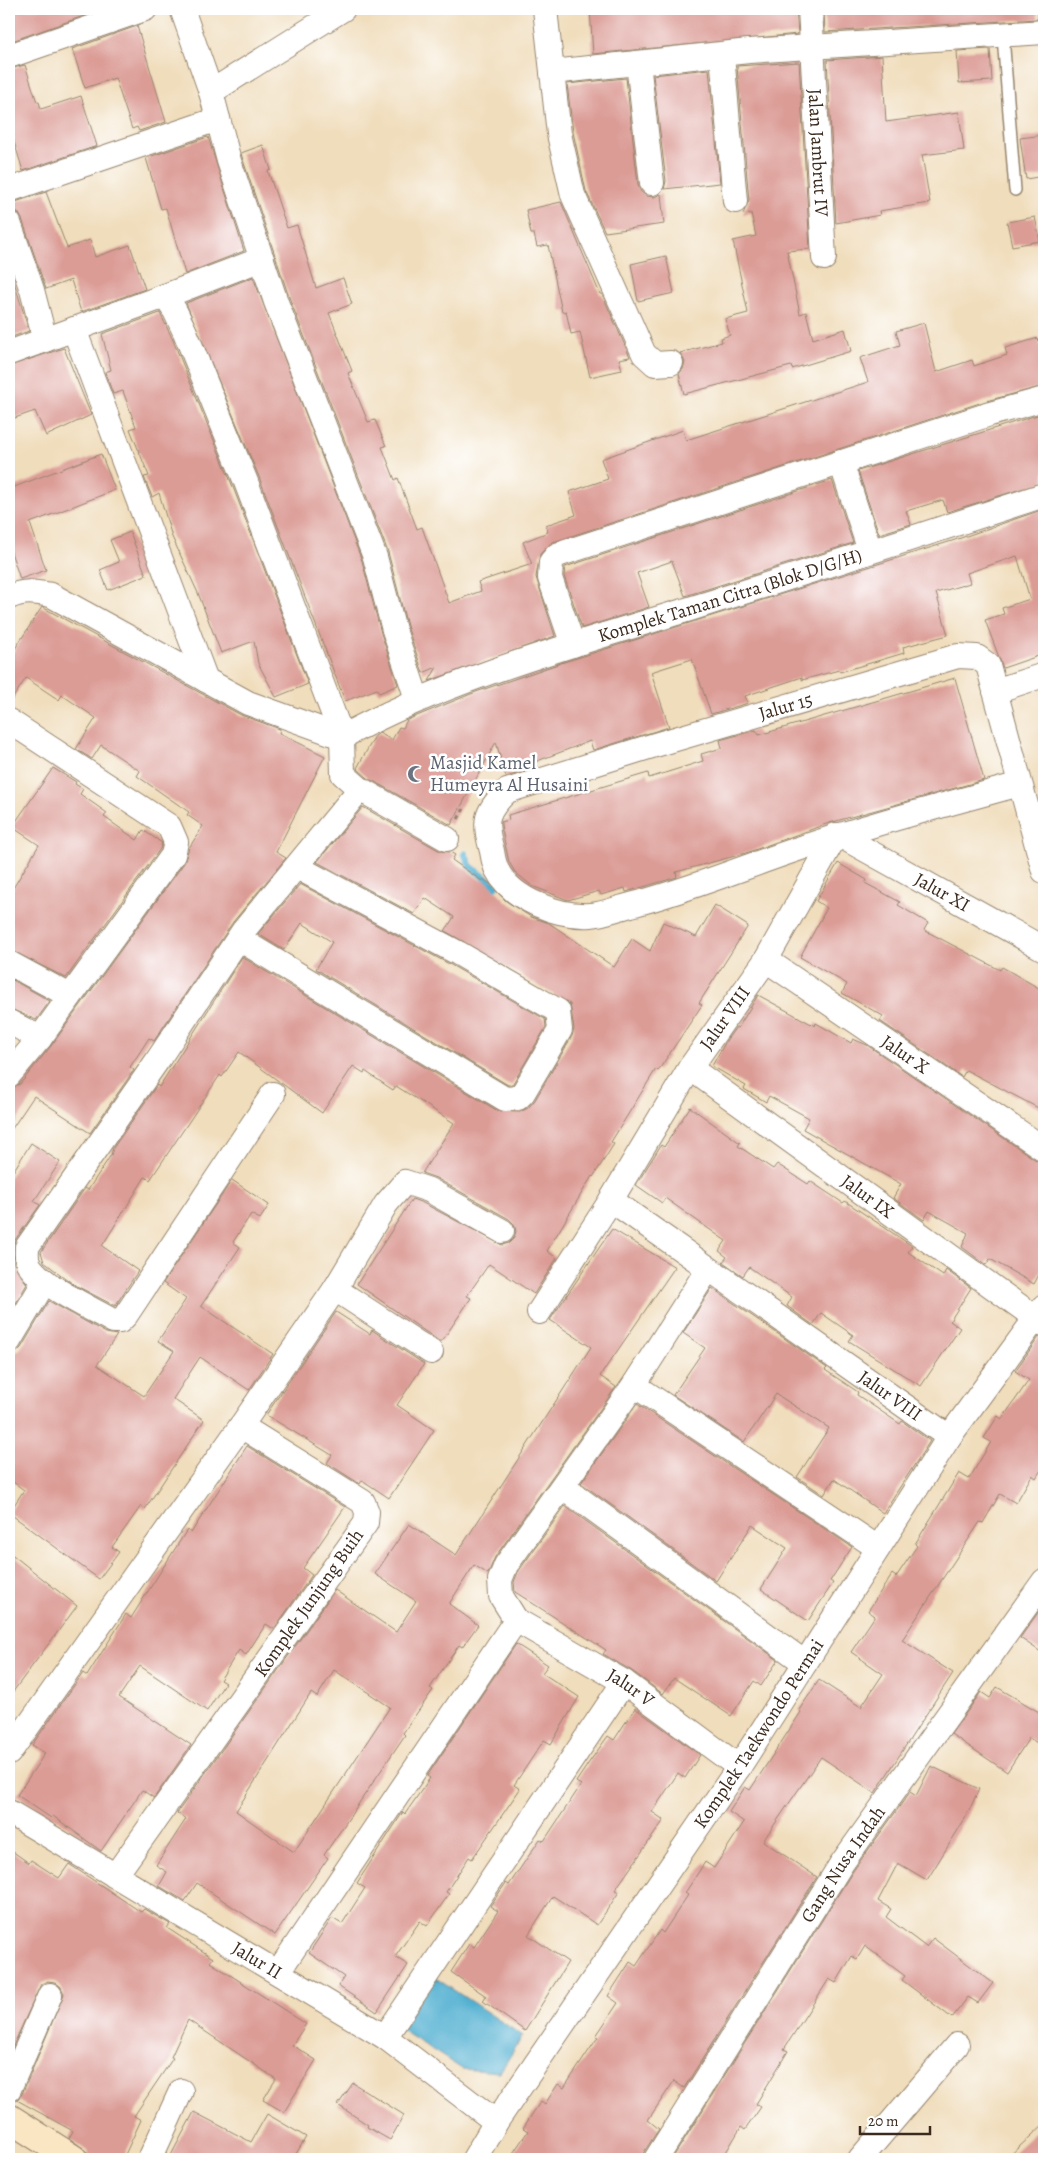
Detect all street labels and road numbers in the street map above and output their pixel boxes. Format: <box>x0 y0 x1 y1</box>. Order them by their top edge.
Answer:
street label: Jalan Jambrut IV <box>802 88 835 218</box>
street label: Komplek Taman Citra (Blok D/G/H) <box>595 542 865 649</box>
street label: Jalur 15 <box>756 686 816 727</box>
street label: Jalur XI <box>910 866 975 918</box>
street label: Jalur VIII <box>694 981 756 1055</box>
street label: Jalur X <box>876 1029 935 1080</box>
street label: Jalur IX <box>836 1168 900 1225</box>
street label: Jalur VIII <box>853 1364 927 1427</box>
street label: Komplek Junjung Buih <box>248 1524 370 1682</box>
street label: Komplek Taekwondo Permai <box>688 1634 830 1834</box>
street label: Jalur V <box>602 1662 660 1713</box>
street label: Gang Nusa Indah <box>795 1801 892 1928</box>
street label: Jalur II <box>227 1935 287 1985</box>

